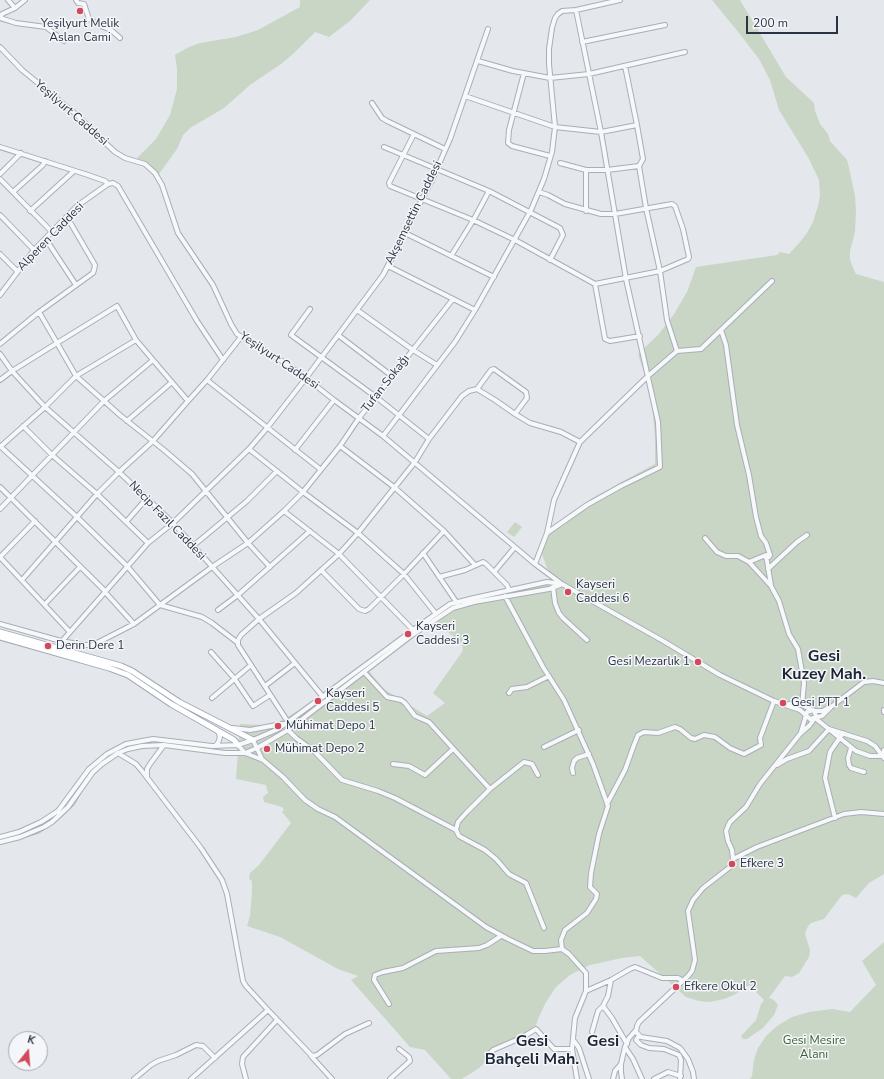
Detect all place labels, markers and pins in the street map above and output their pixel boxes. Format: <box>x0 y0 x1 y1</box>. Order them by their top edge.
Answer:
marker: Yeşilyurt Melik Aslan Cami <box>75 6 85 16</box>
place label: Yeşilyurt Melik Aslan Cami <box>41 17 119 45</box>
place label: Kayseri Caddesi 6 <box>576 578 629 606</box>
marker: Kayseri Caddesi 6 <box>563 587 573 597</box>
place label: Kayseri Caddesi 3 <box>416 620 469 648</box>
marker: Kayseri Caddesi 3 <box>403 629 413 639</box>
place label: Derin Dere 1 <box>56 639 124 653</box>
marker: Derin Dere 1 <box>43 641 53 651</box>
place label: Gesi Mezarlık 1 <box>608 655 690 669</box>
marker: Gesi Mezarlık 1 <box>693 657 703 667</box>
place label: Kayseri Caddesi 5 <box>326 687 379 715</box>
marker: Kayseri Caddesi 5 <box>313 696 323 706</box>
place label: Gesi PTT 1 <box>791 696 850 710</box>
marker: Gesi PTT 1 <box>778 698 788 708</box>
place label: Mühimat Depo 1 <box>286 719 376 733</box>
marker: Mühimat Depo 1 <box>273 721 283 731</box>
place label: Mühimat Depo 2 <box>275 742 365 756</box>
marker: Mühimat Depo 2 <box>262 744 272 754</box>
place label: Efkere 3 <box>740 857 784 871</box>
marker: Efkere 3 <box>727 859 737 869</box>
place label: Efkere Okul 2 <box>684 980 757 994</box>
marker: Efkere Okul 2 <box>671 982 681 992</box>

